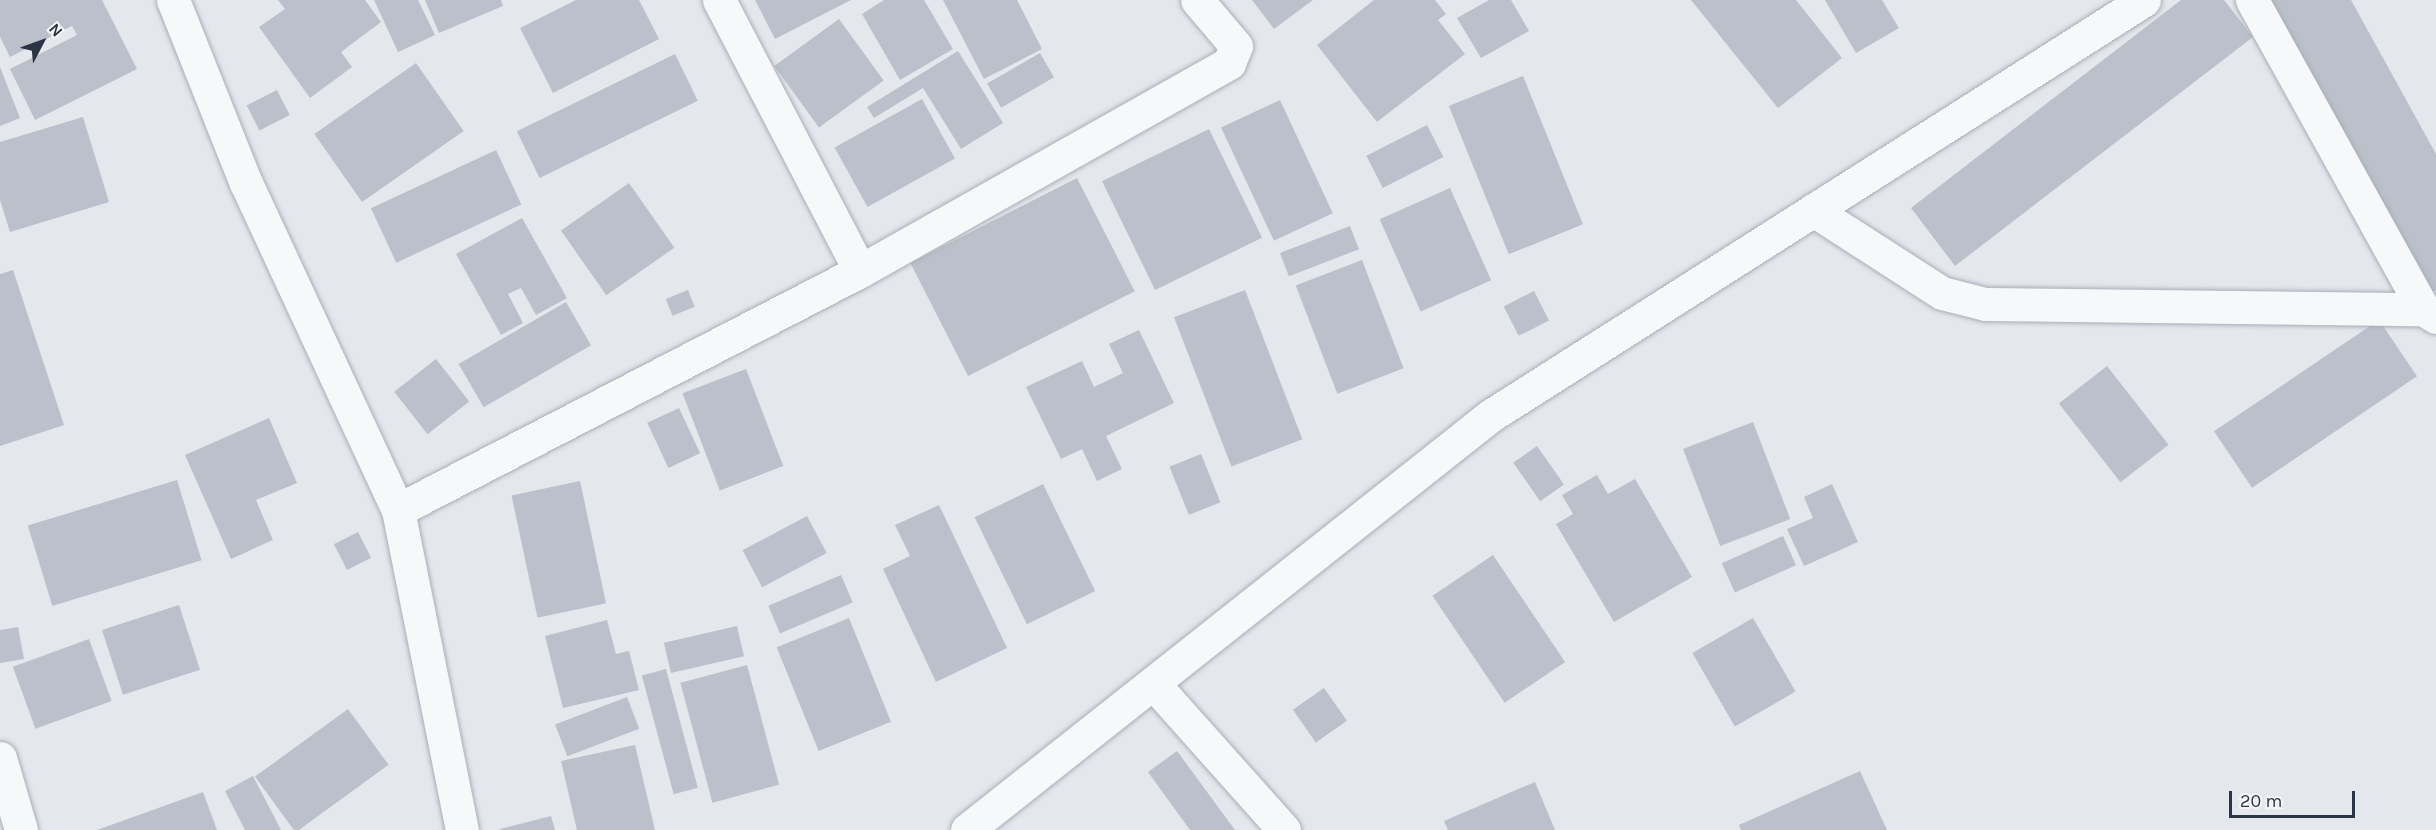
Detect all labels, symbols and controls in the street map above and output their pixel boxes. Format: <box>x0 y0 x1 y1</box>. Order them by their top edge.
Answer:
north arrow <box>12 12 72 72</box>
text: N <box>45 19 67 40</box>
scale bar <box>2232 779 2358 817</box>
text: 20 m <box>2240 790 2282 812</box>

